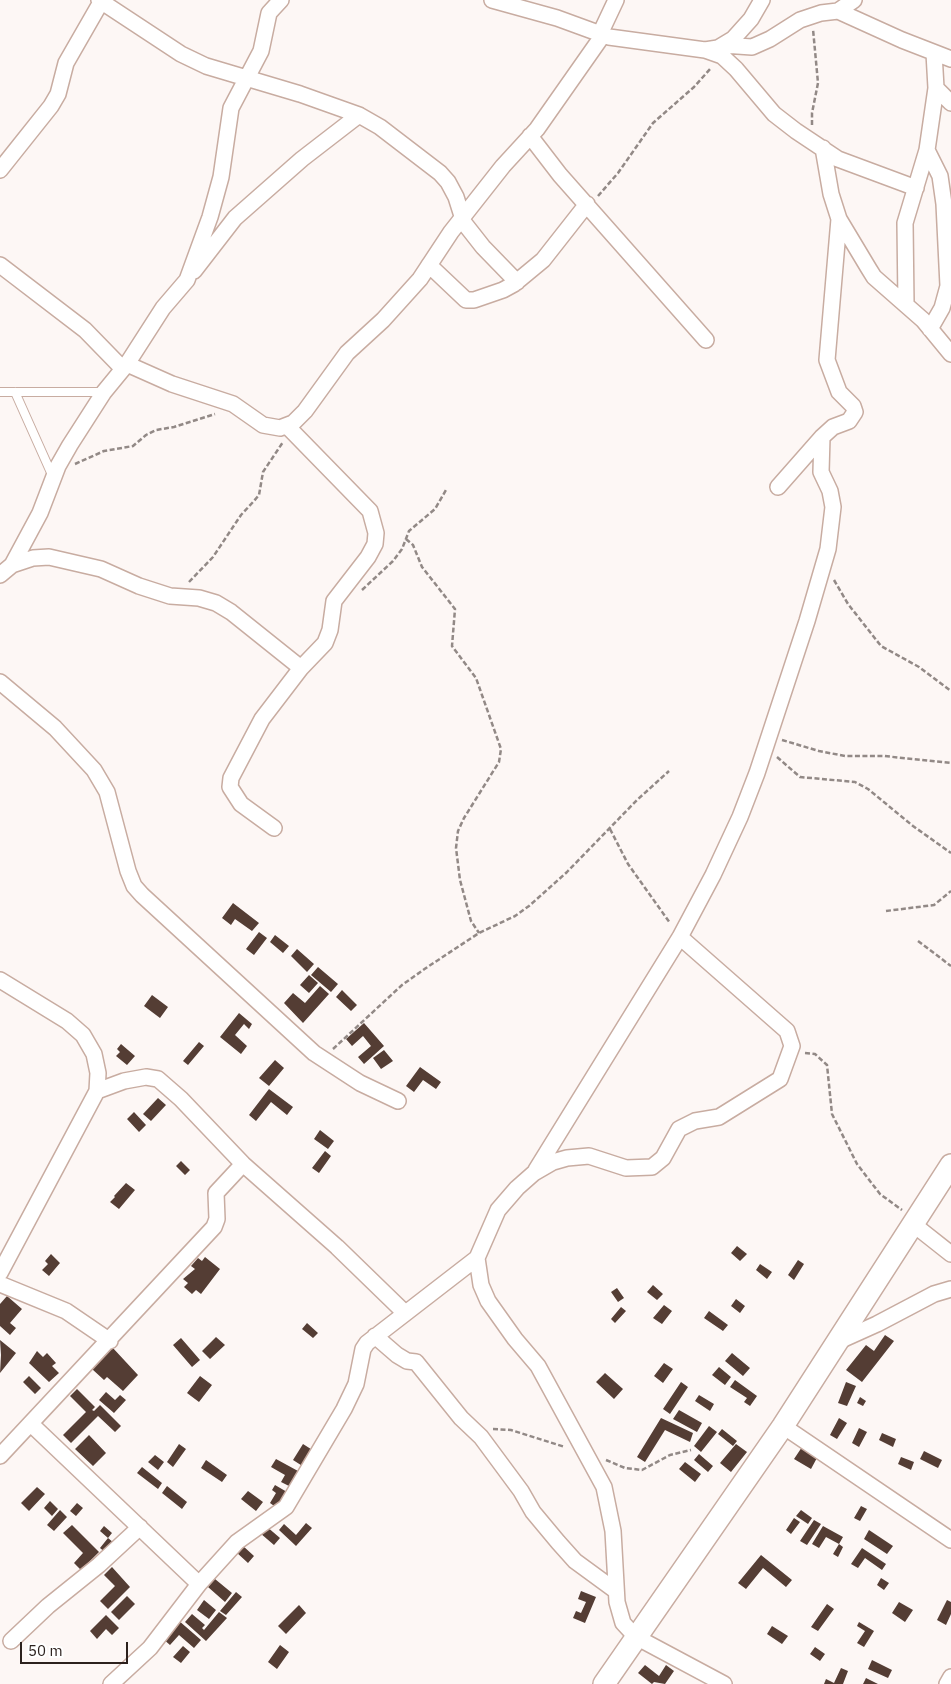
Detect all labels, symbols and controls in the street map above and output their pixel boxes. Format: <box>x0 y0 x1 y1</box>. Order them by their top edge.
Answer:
scale bar <box>22 1632 130 1664</box>
text: 50 m <box>28 1641 63 1660</box>

